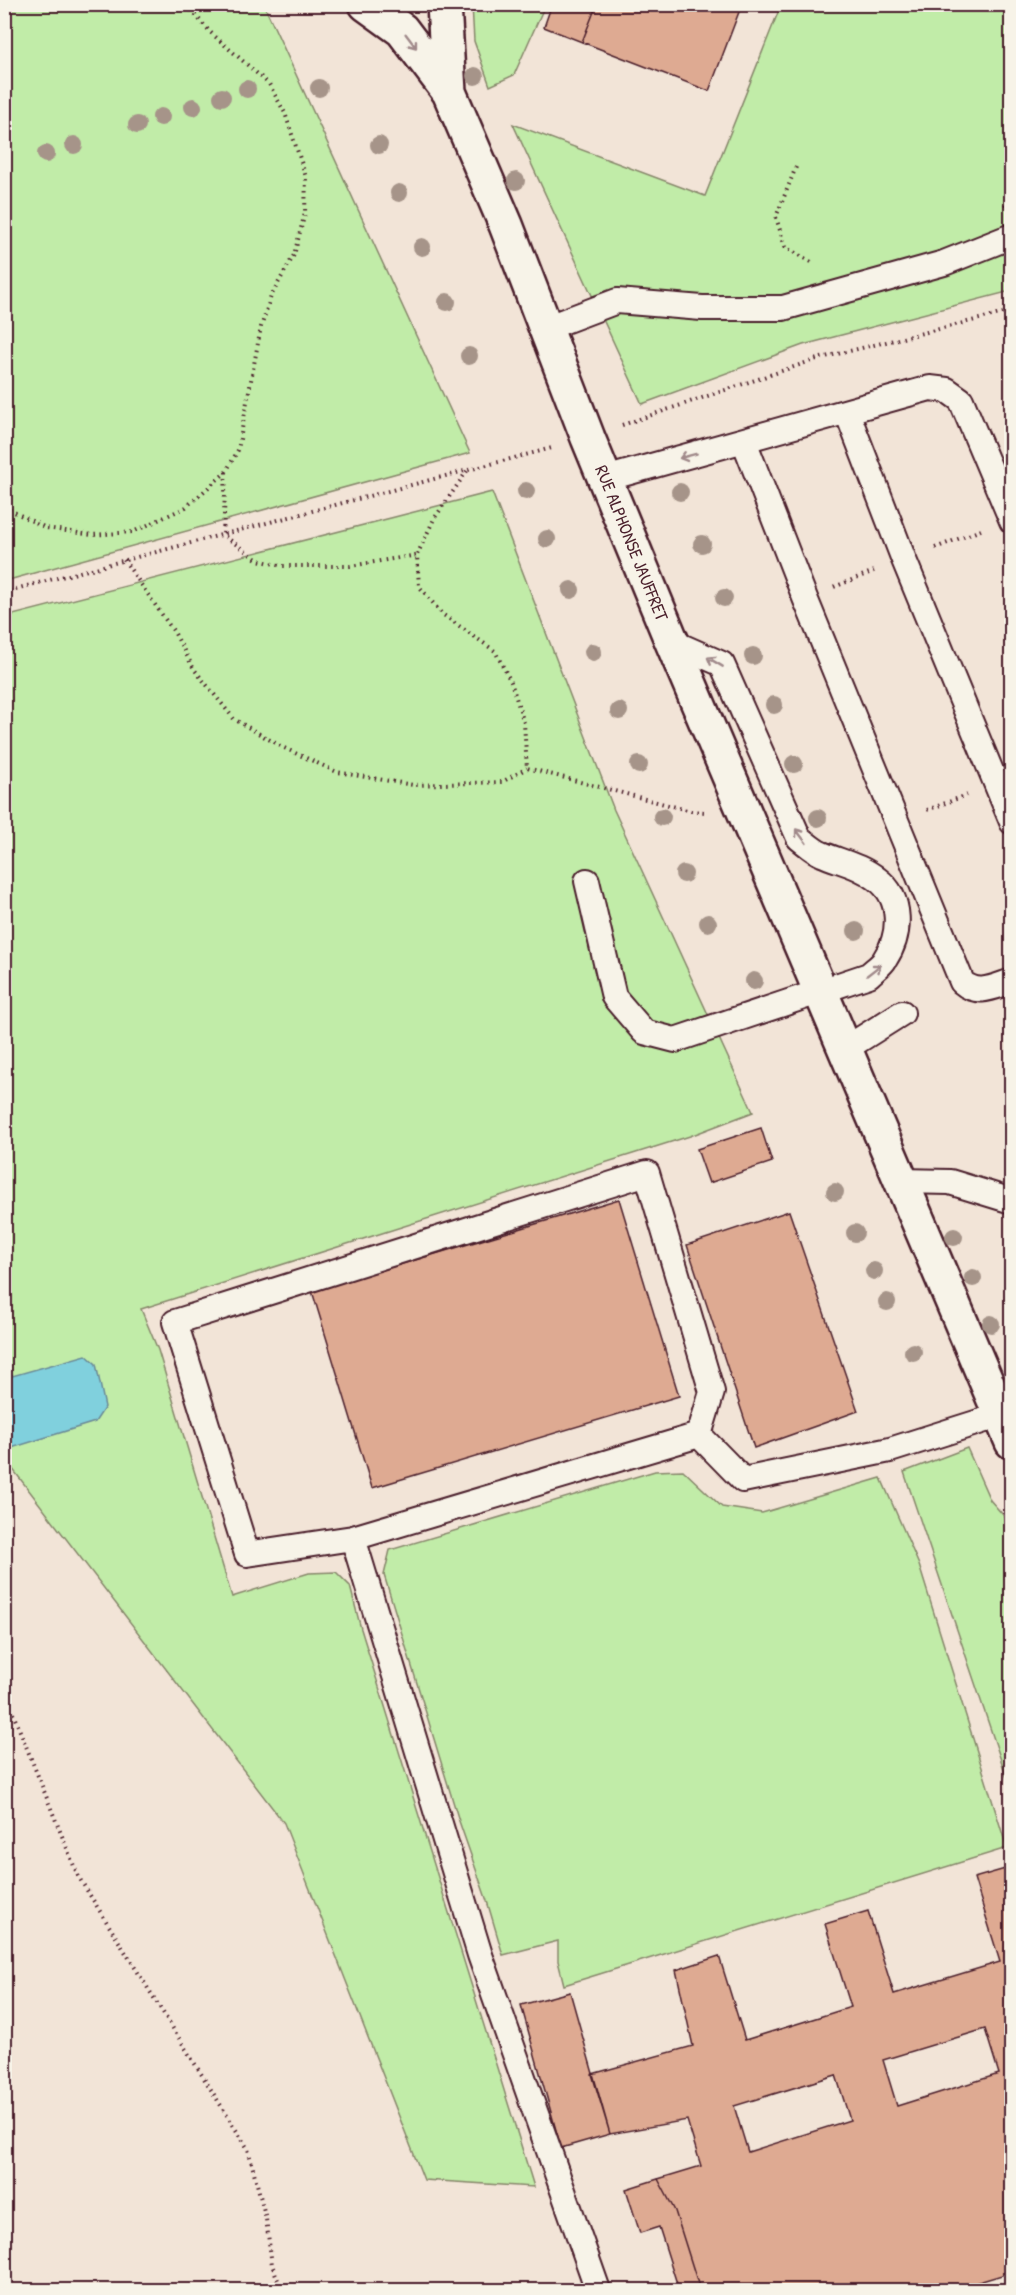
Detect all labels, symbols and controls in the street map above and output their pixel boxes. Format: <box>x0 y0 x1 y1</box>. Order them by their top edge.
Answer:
one-way arrow <box>405 33 417 49</box>
one-way arrow <box>678 451 697 463</box>
street label: RUE ALPHONSE JAUFFRET <box>589 461 675 625</box>
one-way arrow <box>706 656 723 668</box>
one-way arrow <box>794 828 807 844</box>
one-way arrow <box>865 963 881 976</box>

